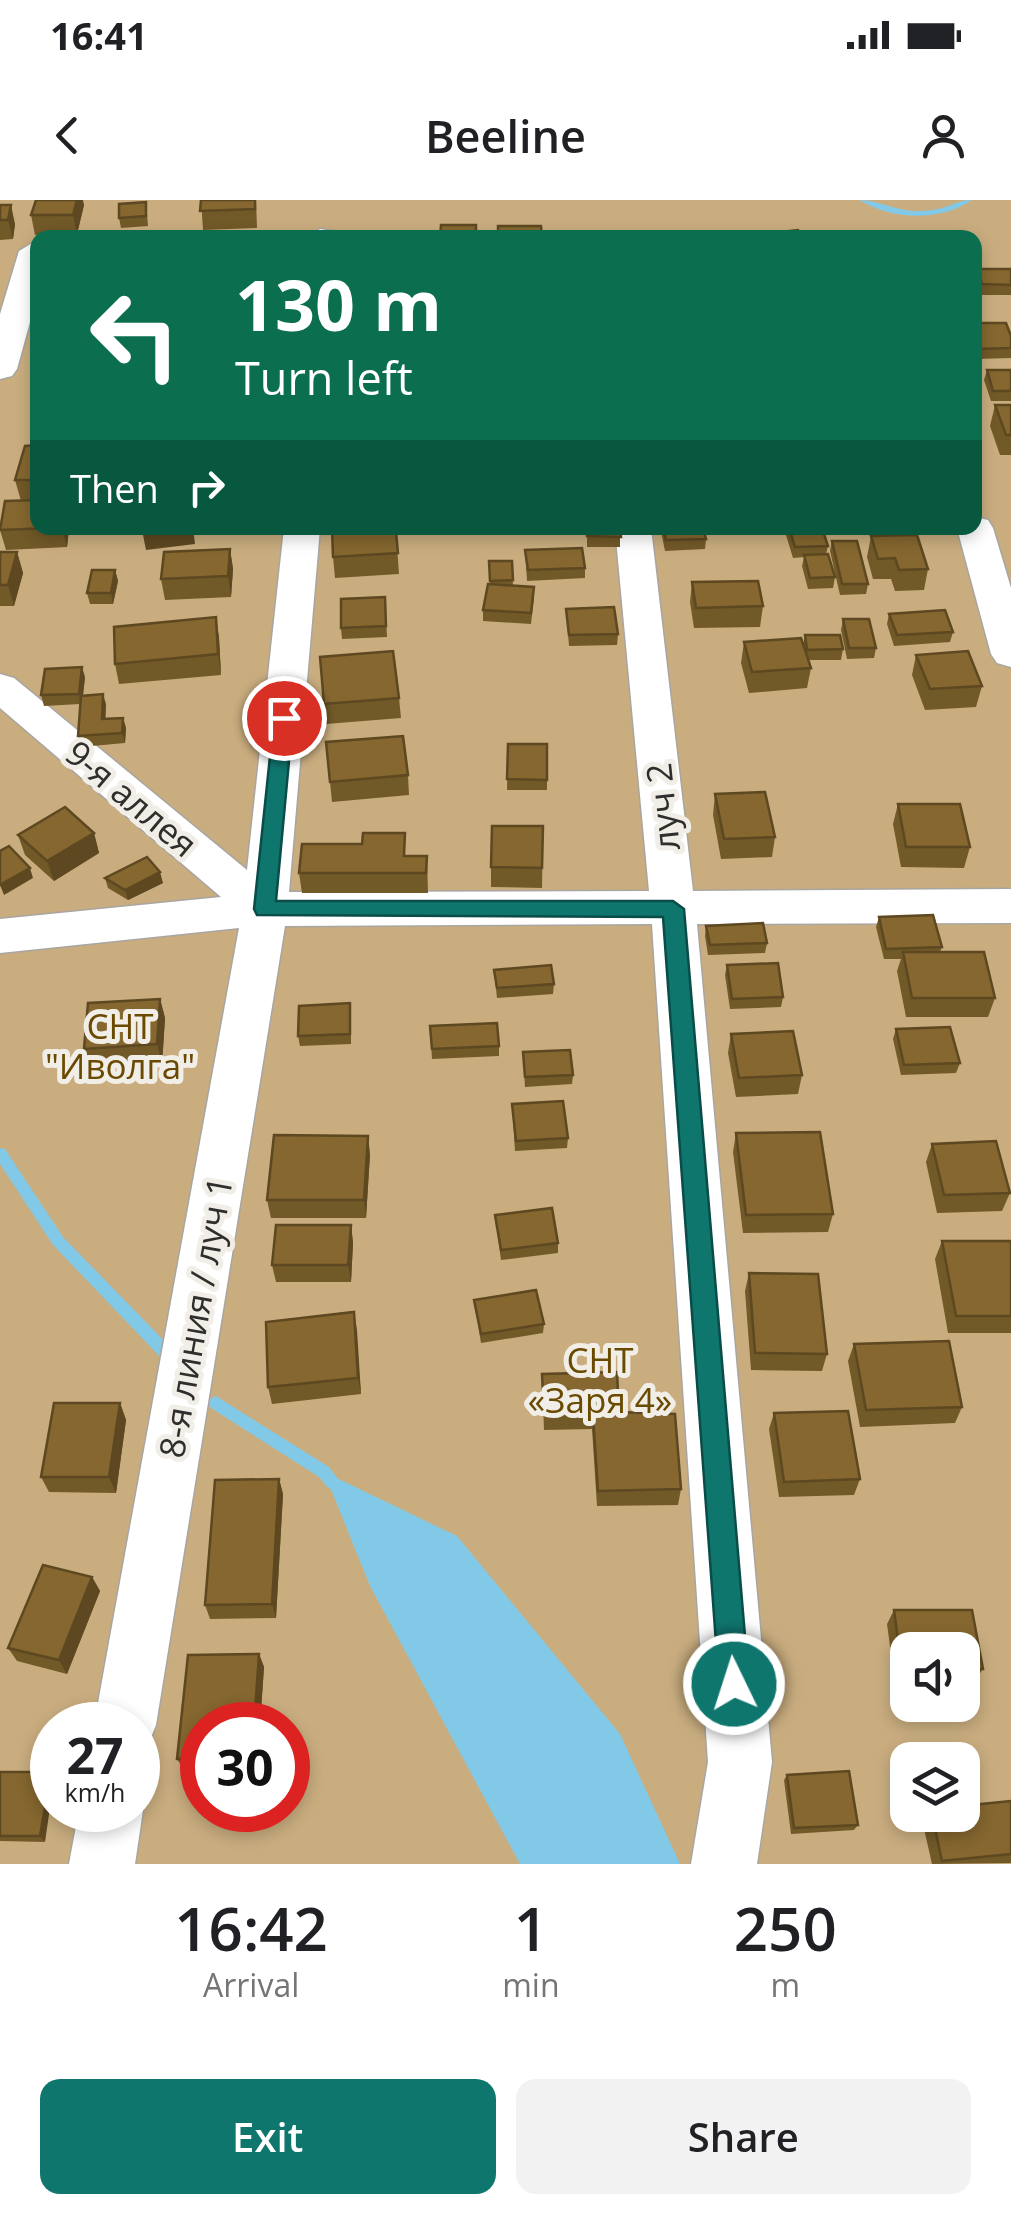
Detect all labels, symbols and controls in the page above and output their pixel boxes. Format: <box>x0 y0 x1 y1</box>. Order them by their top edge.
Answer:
text: 16:41 <box>50 9 148 61</box>
text: Beeline <box>425 105 586 166</box>
icon: back <box>40 108 95 163</box>
icon: person <box>916 108 971 163</box>
text: 130 m <box>235 256 442 352</box>
icon: left <box>70 270 200 400</box>
text: Turn left <box>235 347 413 408</box>
icon: right <box>179 460 234 515</box>
text: Then <box>70 462 159 514</box>
pin <box>242 676 327 761</box>
icon: arrive <box>257 691 312 746</box>
street label: 9-я аллея <box>56 729 208 867</box>
street label: луч 2 <box>634 761 690 853</box>
park label: СНТ "Иволга" <box>45 1002 195 1089</box>
street label: 8-я линия / луч 1 <box>147 1173 243 1461</box>
park label: СНТ «Заря 4» <box>528 1336 672 1423</box>
position arrow <box>682 1632 786 1736</box>
map controls <box>890 1632 980 1832</box>
button: sound <box>890 1632 980 1722</box>
speed limit sign: 30 <box>180 1702 310 1832</box>
text: 27 <box>66 1721 124 1789</box>
button: layers <box>890 1742 980 1832</box>
text: km/h <box>65 1775 125 1809</box>
text: 16:42 <box>174 1887 328 1969</box>
text: 1 <box>514 1887 548 1969</box>
text: 250 <box>734 1887 837 1969</box>
text: Arrival <box>203 1963 299 2006</box>
text: min <box>502 1963 560 2006</box>
text: m <box>770 1963 800 2006</box>
button: Exit <box>40 2079 496 2194</box>
button: Share <box>516 2079 971 2194</box>

